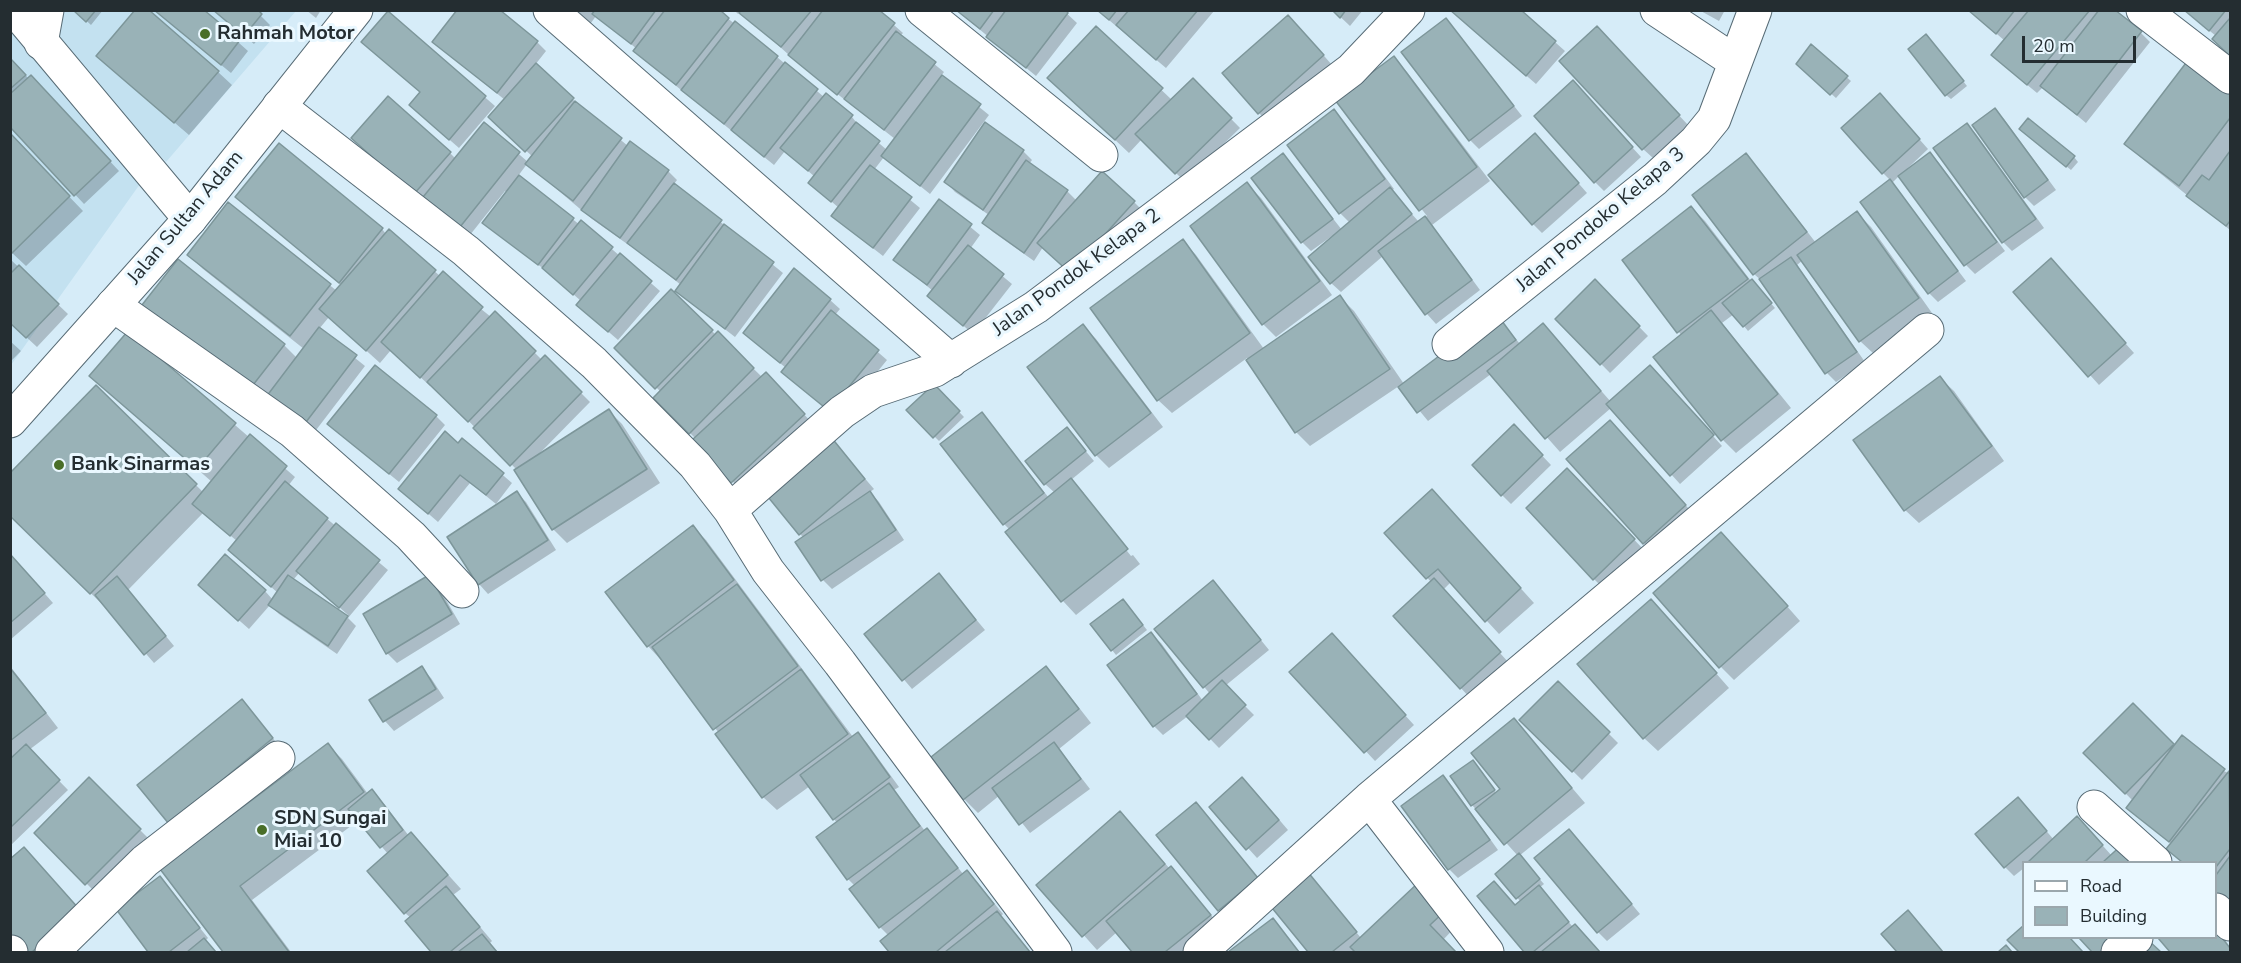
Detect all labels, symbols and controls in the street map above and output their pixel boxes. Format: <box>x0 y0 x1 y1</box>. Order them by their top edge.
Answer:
place label: Rahmah Motor <box>217 22 355 46</box>
scale bar <box>2025 24 2139 62</box>
marker: Rahmah Motor <box>198 27 212 41</box>
text: 20 m <box>2033 34 2075 58</box>
street label: Jalan Pondoko Kelapa 3 <box>1512 143 1690 297</box>
street label: Jalan Sultan Adam <box>123 146 249 290</box>
street label: Jalan Pondok Kelapa 2 <box>988 204 1166 342</box>
place label: Bank Sinarmas <box>71 453 210 477</box>
marker: Bank Sinarmas <box>52 458 66 472</box>
place label: SDN Sungai Miai 10 <box>274 807 386 854</box>
marker: SDN Sungai Miai 10 <box>255 823 269 837</box>
legend <box>2022 861 2217 939</box>
text: Road <box>2080 874 2122 898</box>
text: Building <box>2080 904 2147 928</box>

